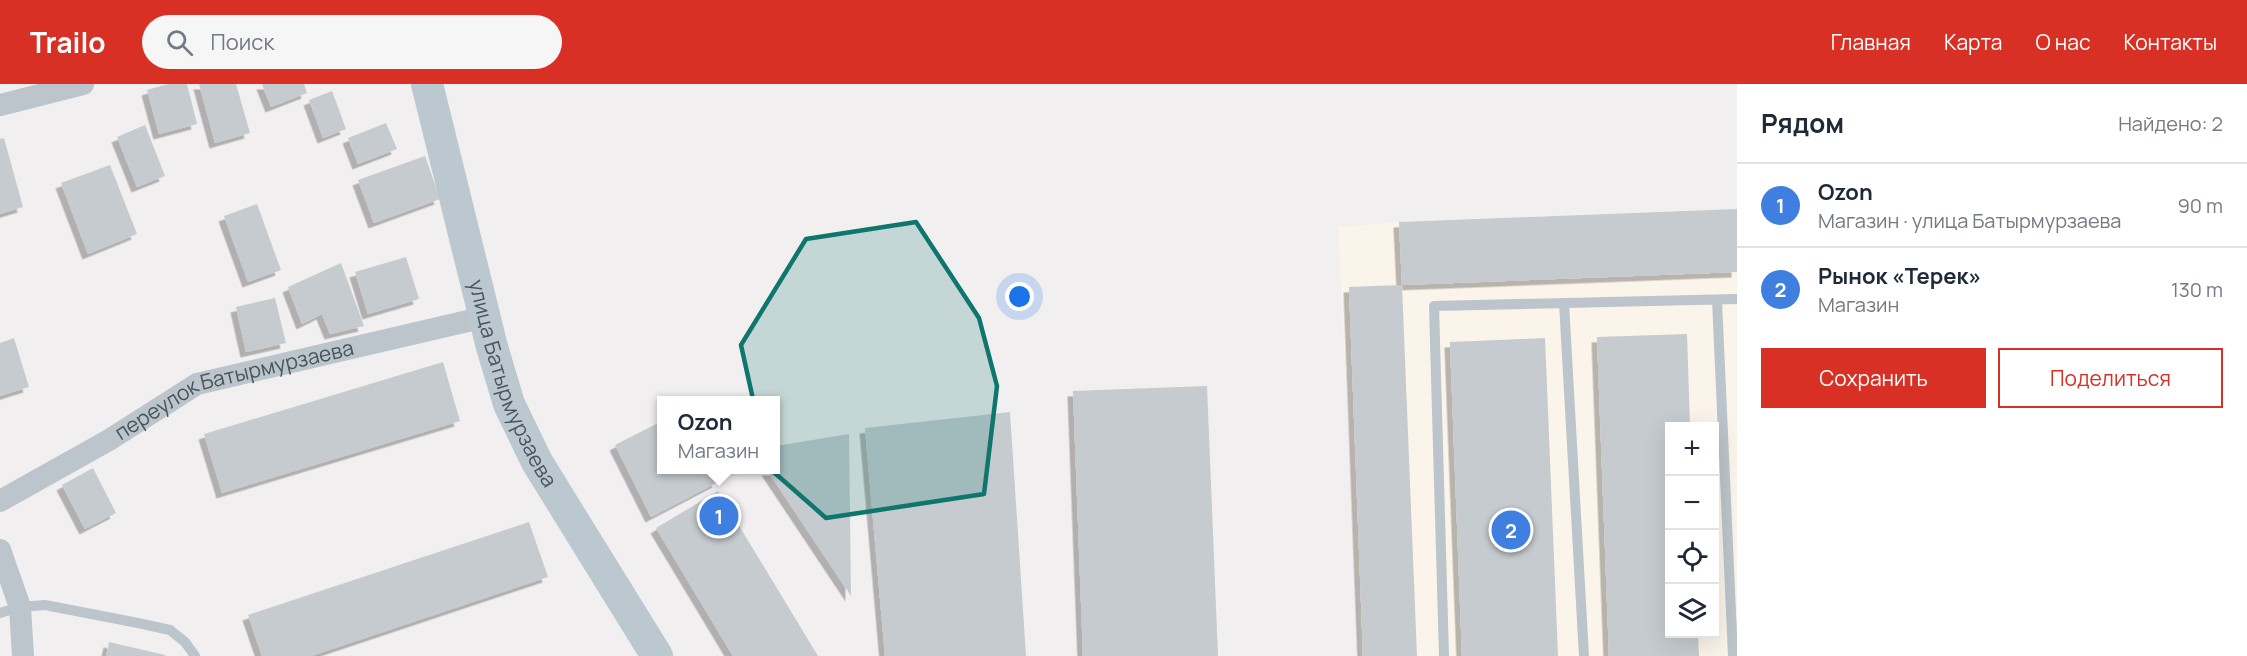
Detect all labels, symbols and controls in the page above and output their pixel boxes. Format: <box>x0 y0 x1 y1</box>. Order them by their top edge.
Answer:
search box <box>142 15 562 69</box>
text: Trailo <box>30 23 106 61</box>
icon: search <box>163 26 196 59</box>
text: Поиск <box>211 27 274 57</box>
text: Главная <box>1831 28 1911 56</box>
text: Карта <box>1944 28 2002 56</box>
text: О нас <box>2035 28 2091 56</box>
text: Контакты <box>2124 28 2217 56</box>
text: Рядом <box>1761 105 1844 141</box>
text: Найдено: 2 <box>2118 110 2223 137</box>
text: Ozon <box>1818 177 1873 207</box>
text: 1 <box>1776 192 1785 219</box>
text: 90 m <box>2177 192 2223 219</box>
text: Магазин · улица Батырмурзаева <box>1818 207 2121 234</box>
text: Рынок «Терек» <box>1818 261 1981 291</box>
street label: улица Батырмурзаева <box>463 276 564 492</box>
text: 2 <box>1775 276 1786 303</box>
text: 130 m <box>2171 276 2223 303</box>
your location <box>1005 282 1034 311</box>
text: Магазин <box>1818 291 1899 318</box>
street label: переулок Батырмурзаева <box>109 333 356 446</box>
button: Сохранить <box>1761 348 1986 408</box>
button: Поделиться <box>1998 348 2223 408</box>
popup <box>657 396 780 474</box>
text: Ozon <box>678 407 733 437</box>
map controls <box>1665 422 1719 638</box>
button: + <box>1665 422 1719 476</box>
text: Магазин <box>678 437 759 464</box>
button: − <box>1665 476 1719 530</box>
pin: 1 <box>700 494 738 538</box>
pin: 2 <box>1492 508 1530 552</box>
button: locate <box>1665 530 1719 584</box>
button: layers <box>1665 584 1719 638</box>

